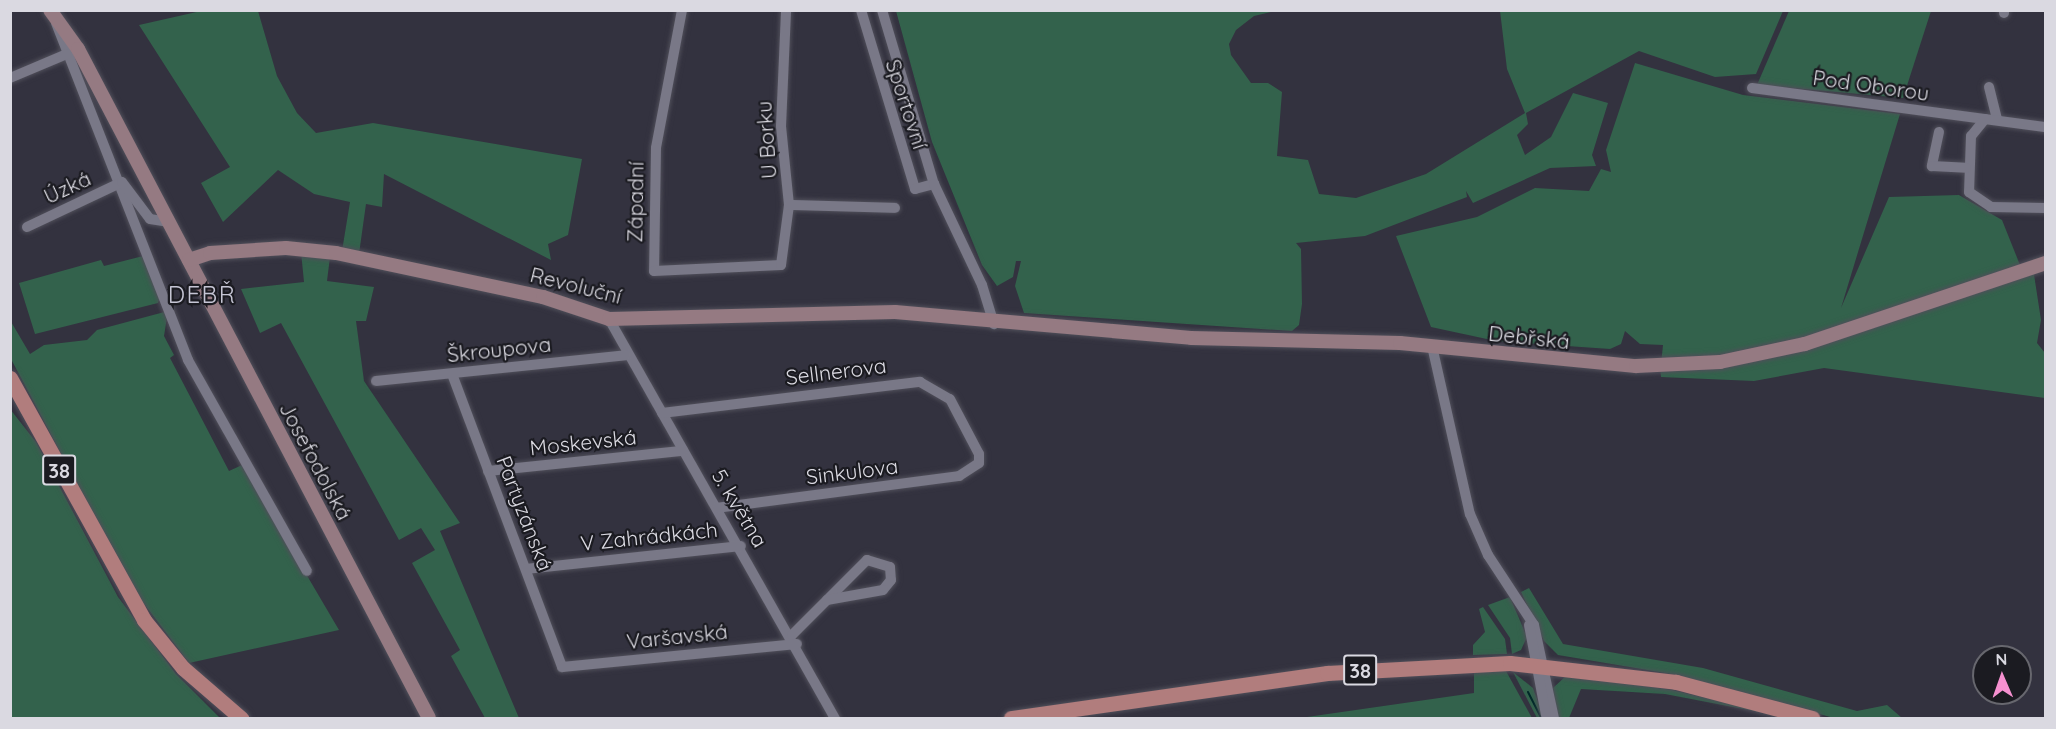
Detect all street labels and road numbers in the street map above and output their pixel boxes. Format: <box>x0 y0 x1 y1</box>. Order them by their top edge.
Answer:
street label: Sportovní <box>881 56 933 152</box>
street label: Pod Oborou <box>1811 64 1931 106</box>
street label: U Borku <box>751 100 781 180</box>
street label: Západní <box>622 161 648 243</box>
street label: Úzká <box>40 165 94 209</box>
street label: Revoluční <box>528 261 624 309</box>
street label: Debřská <box>1487 320 1571 354</box>
street label: Škroupova <box>446 331 552 367</box>
street label: Sellnerova <box>784 352 888 390</box>
street label: Josefodolská <box>274 398 358 524</box>
street label: Moskevská <box>528 424 638 460</box>
street label: Partyzánská <box>492 452 558 574</box>
road number: 38 <box>41 453 77 487</box>
street label: Sinkulova <box>805 453 899 489</box>
street label: 5. května <box>707 464 773 552</box>
street label: V Zahrádkách <box>579 516 719 556</box>
street label: Varšavská <box>625 618 729 654</box>
road number: 38 <box>1342 653 1378 687</box>

